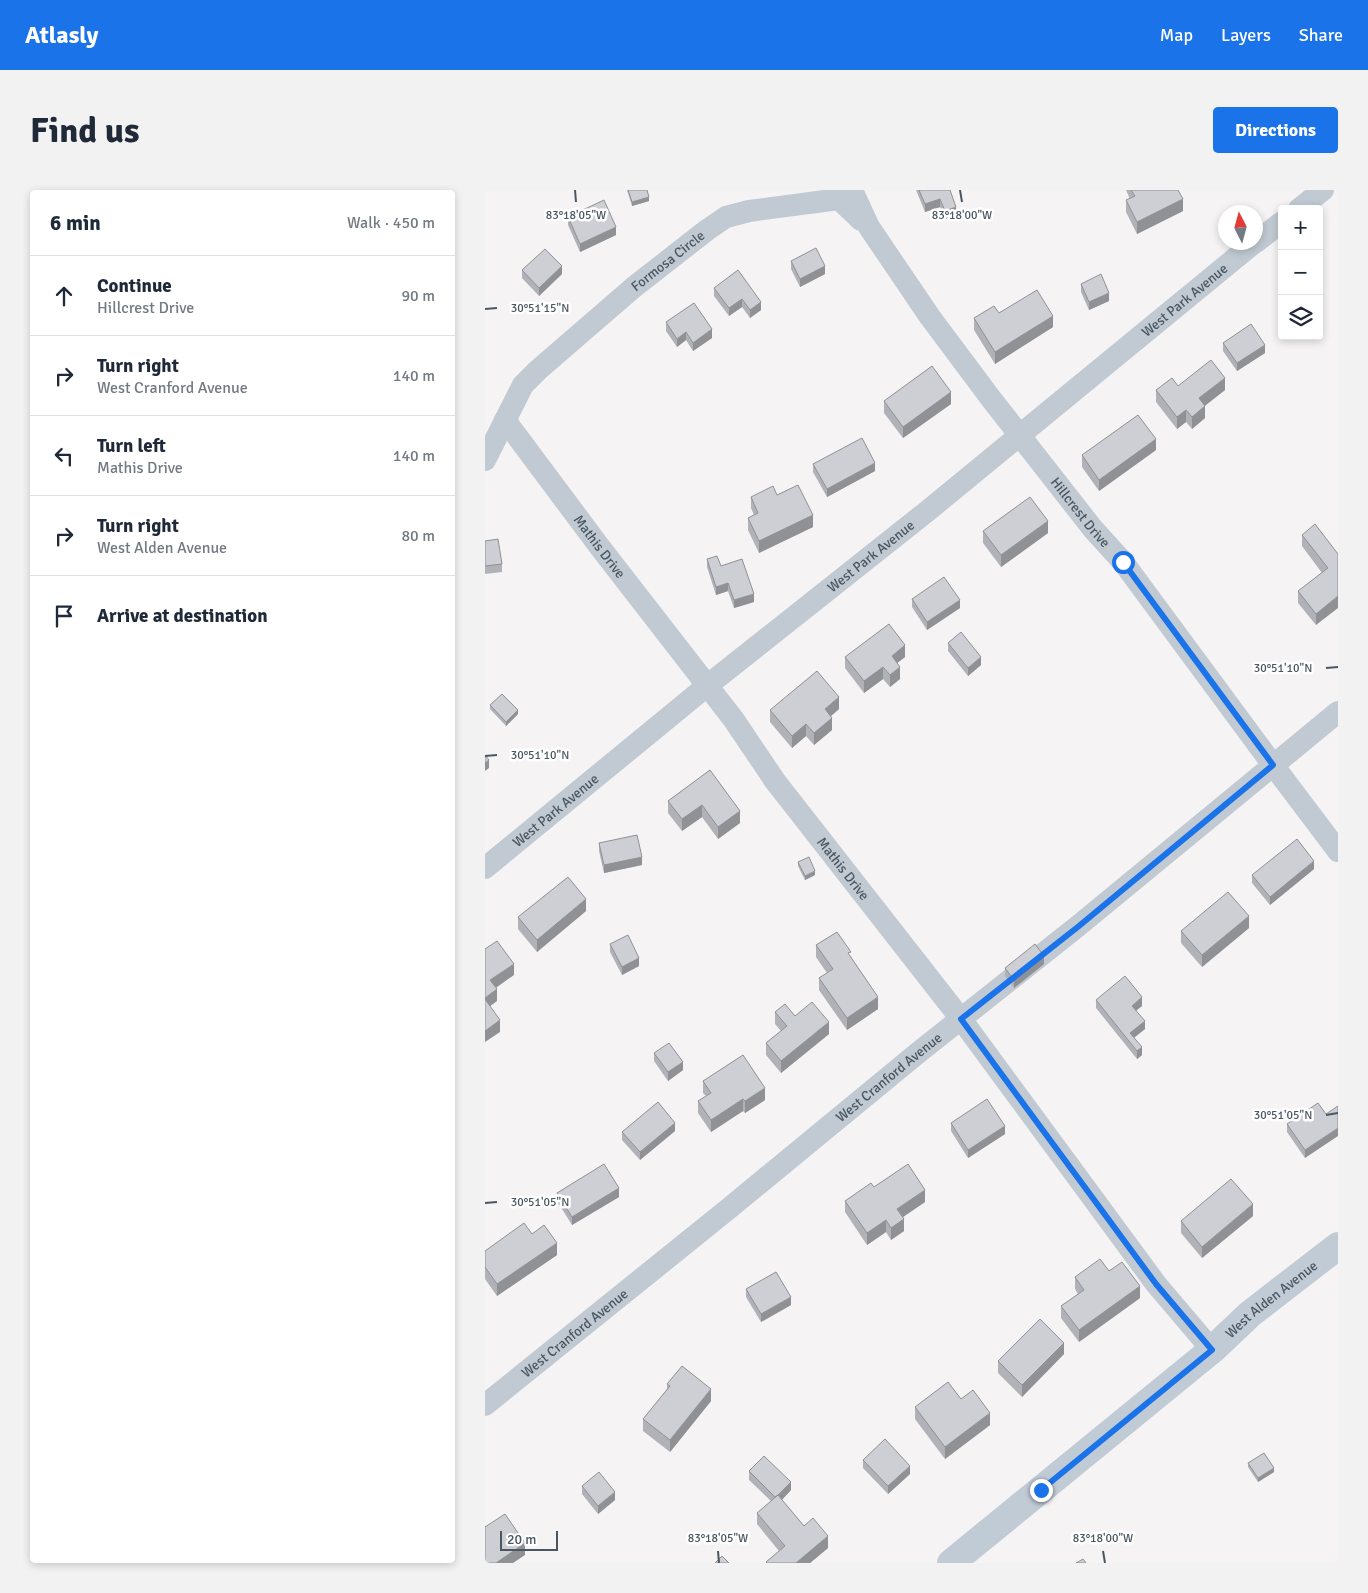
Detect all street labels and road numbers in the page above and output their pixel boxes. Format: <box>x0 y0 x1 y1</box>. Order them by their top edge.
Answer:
street label: Formosa Circle <box>628 227 708 295</box>
street label: West Park Avenue <box>1138 260 1231 341</box>
street label: Hillcrest Drive <box>1047 474 1114 551</box>
street label: Mathis Drive <box>570 512 629 582</box>
street label: West Park Avenue <box>824 517 918 596</box>
street label: West Park Avenue <box>509 770 602 851</box>
street label: Mathis Drive <box>813 834 873 904</box>
street label: West Cranford Avenue <box>832 1029 945 1126</box>
street label: West Alden Avenue <box>1222 1257 1321 1342</box>
street label: West Cranford Avenue <box>518 1285 632 1381</box>

